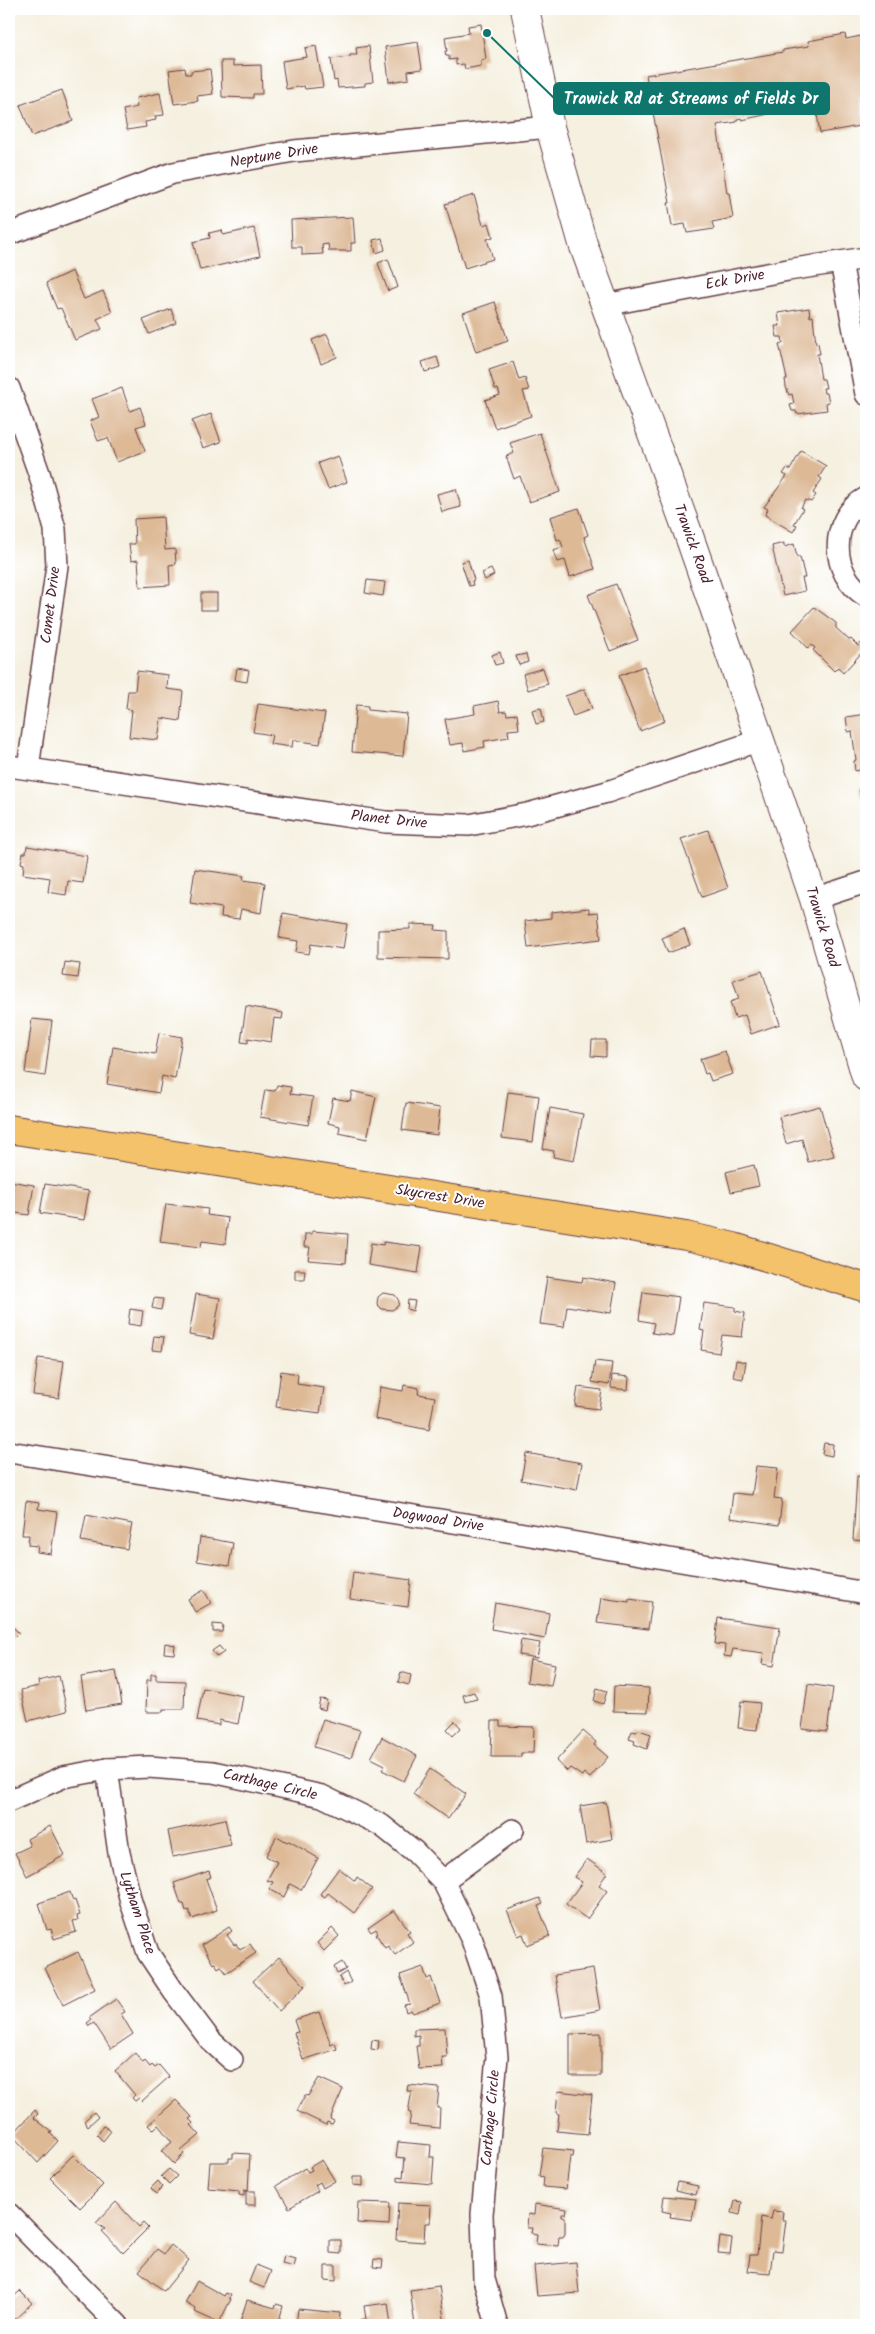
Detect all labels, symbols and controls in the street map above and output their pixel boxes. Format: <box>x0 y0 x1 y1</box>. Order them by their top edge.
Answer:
callout: Trawick Rd at Streams of Fields Dr <box>554 83 829 114</box>
text: Trawick Rd at Streams of Fields Dr <box>564 87 819 112</box>
street label: Neptune Drive <box>228 137 320 175</box>
street label: Eck Drive <box>703 263 767 297</box>
street label: Trawick Road <box>666 501 718 588</box>
street label: Comet Drive <box>34 565 68 645</box>
street label: Planet Drive <box>350 804 429 836</box>
street label: Trawick Road <box>798 884 846 971</box>
street label: Skycrest Drive <box>394 1178 487 1216</box>
street label: Dogwood Drive <box>391 1501 486 1539</box>
street label: Carthage Circle <box>220 1762 320 1808</box>
street label: Lytham Place <box>112 1868 162 1958</box>
street label: Carthage Circle <box>475 2069 507 2167</box>

